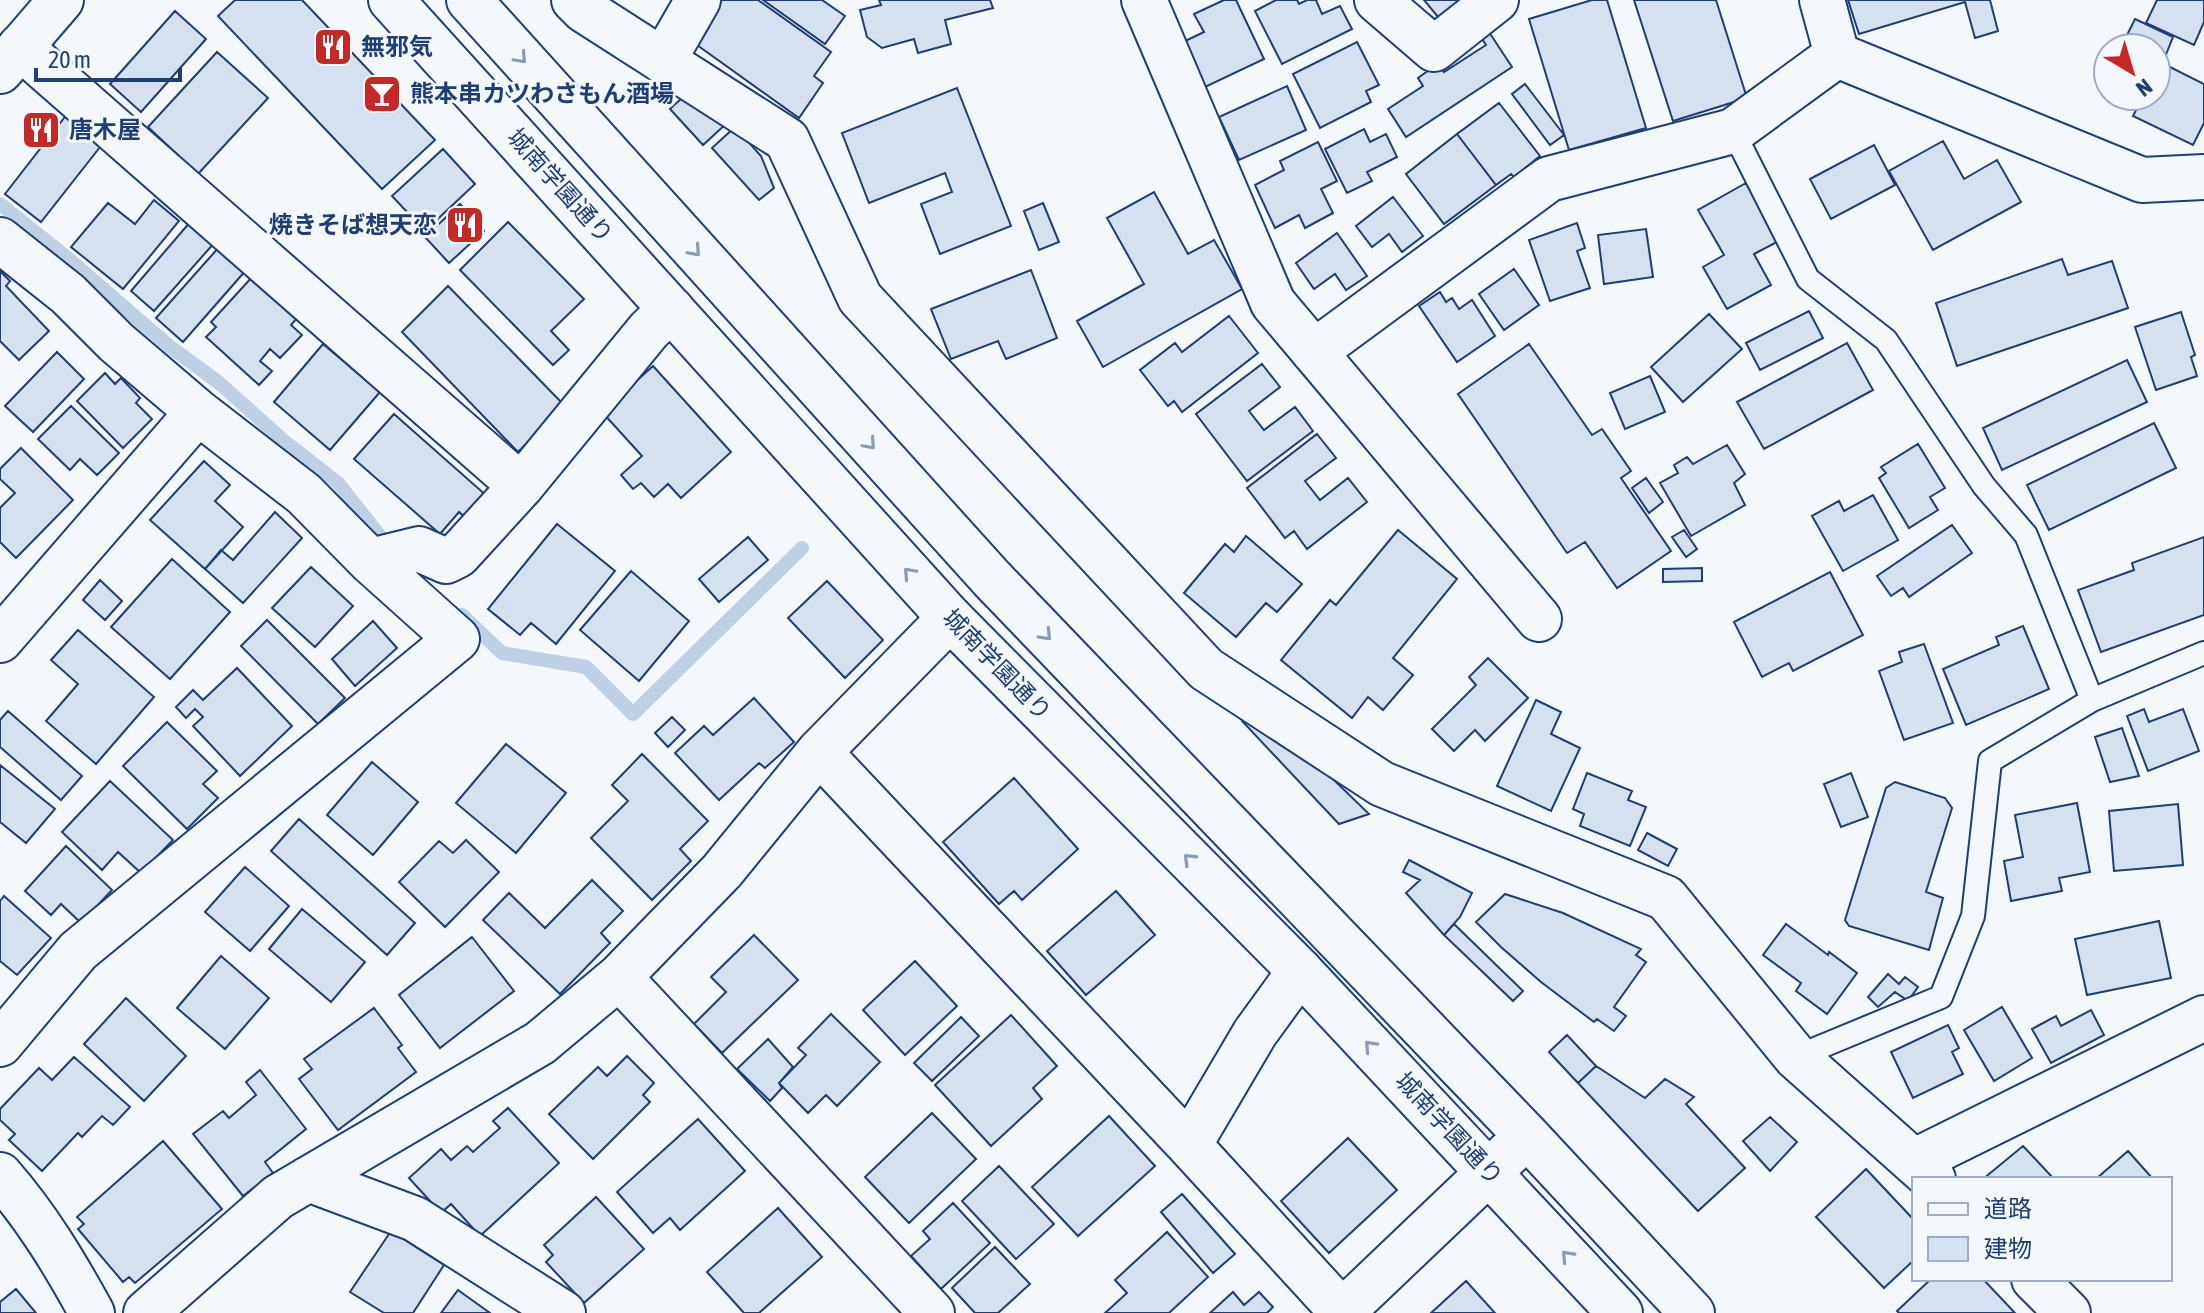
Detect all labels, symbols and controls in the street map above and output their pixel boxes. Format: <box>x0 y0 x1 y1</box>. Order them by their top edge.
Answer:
restaurant icon: 無邪気 <box>312 26 354 68</box>
scale bar <box>36 32 180 82</box>
north arrow <box>2092 32 2172 112</box>
place label: 無邪気 <box>361 33 433 60</box>
text: 20 m <box>48 46 91 73</box>
one-way arrow <box>511 48 526 63</box>
bar icon: 熊本串カツわさもん酒場 <box>361 73 403 115</box>
text: N <box>2131 74 2157 102</box>
place label: 熊本串カツわさもん酒場 <box>410 80 674 107</box>
restaurant icon: 唐木屋 <box>20 109 62 151</box>
place label: 唐木屋 <box>69 116 141 143</box>
street label: 城南学園通り <box>502 123 619 248</box>
restaurant icon: 焼きそば想天恋 <box>444 204 486 246</box>
place label: 焼きそば想天恋 <box>269 211 437 238</box>
one-way arrow <box>686 241 700 256</box>
one-way arrow <box>860 434 874 449</box>
one-way arrow <box>905 568 919 583</box>
street label: 城南学園通り <box>938 603 1057 726</box>
one-way arrow <box>1036 626 1051 640</box>
one-way arrow <box>1184 854 1198 868</box>
one-way arrow <box>1365 1041 1380 1055</box>
street label: 城南学園通り <box>1390 1067 1508 1191</box>
legend <box>1912 1177 2172 1281</box>
text: 道路 <box>1984 1195 2032 1222</box>
text: 建物 <box>1984 1235 2032 1262</box>
one-way arrow <box>1562 1251 1576 1265</box>

